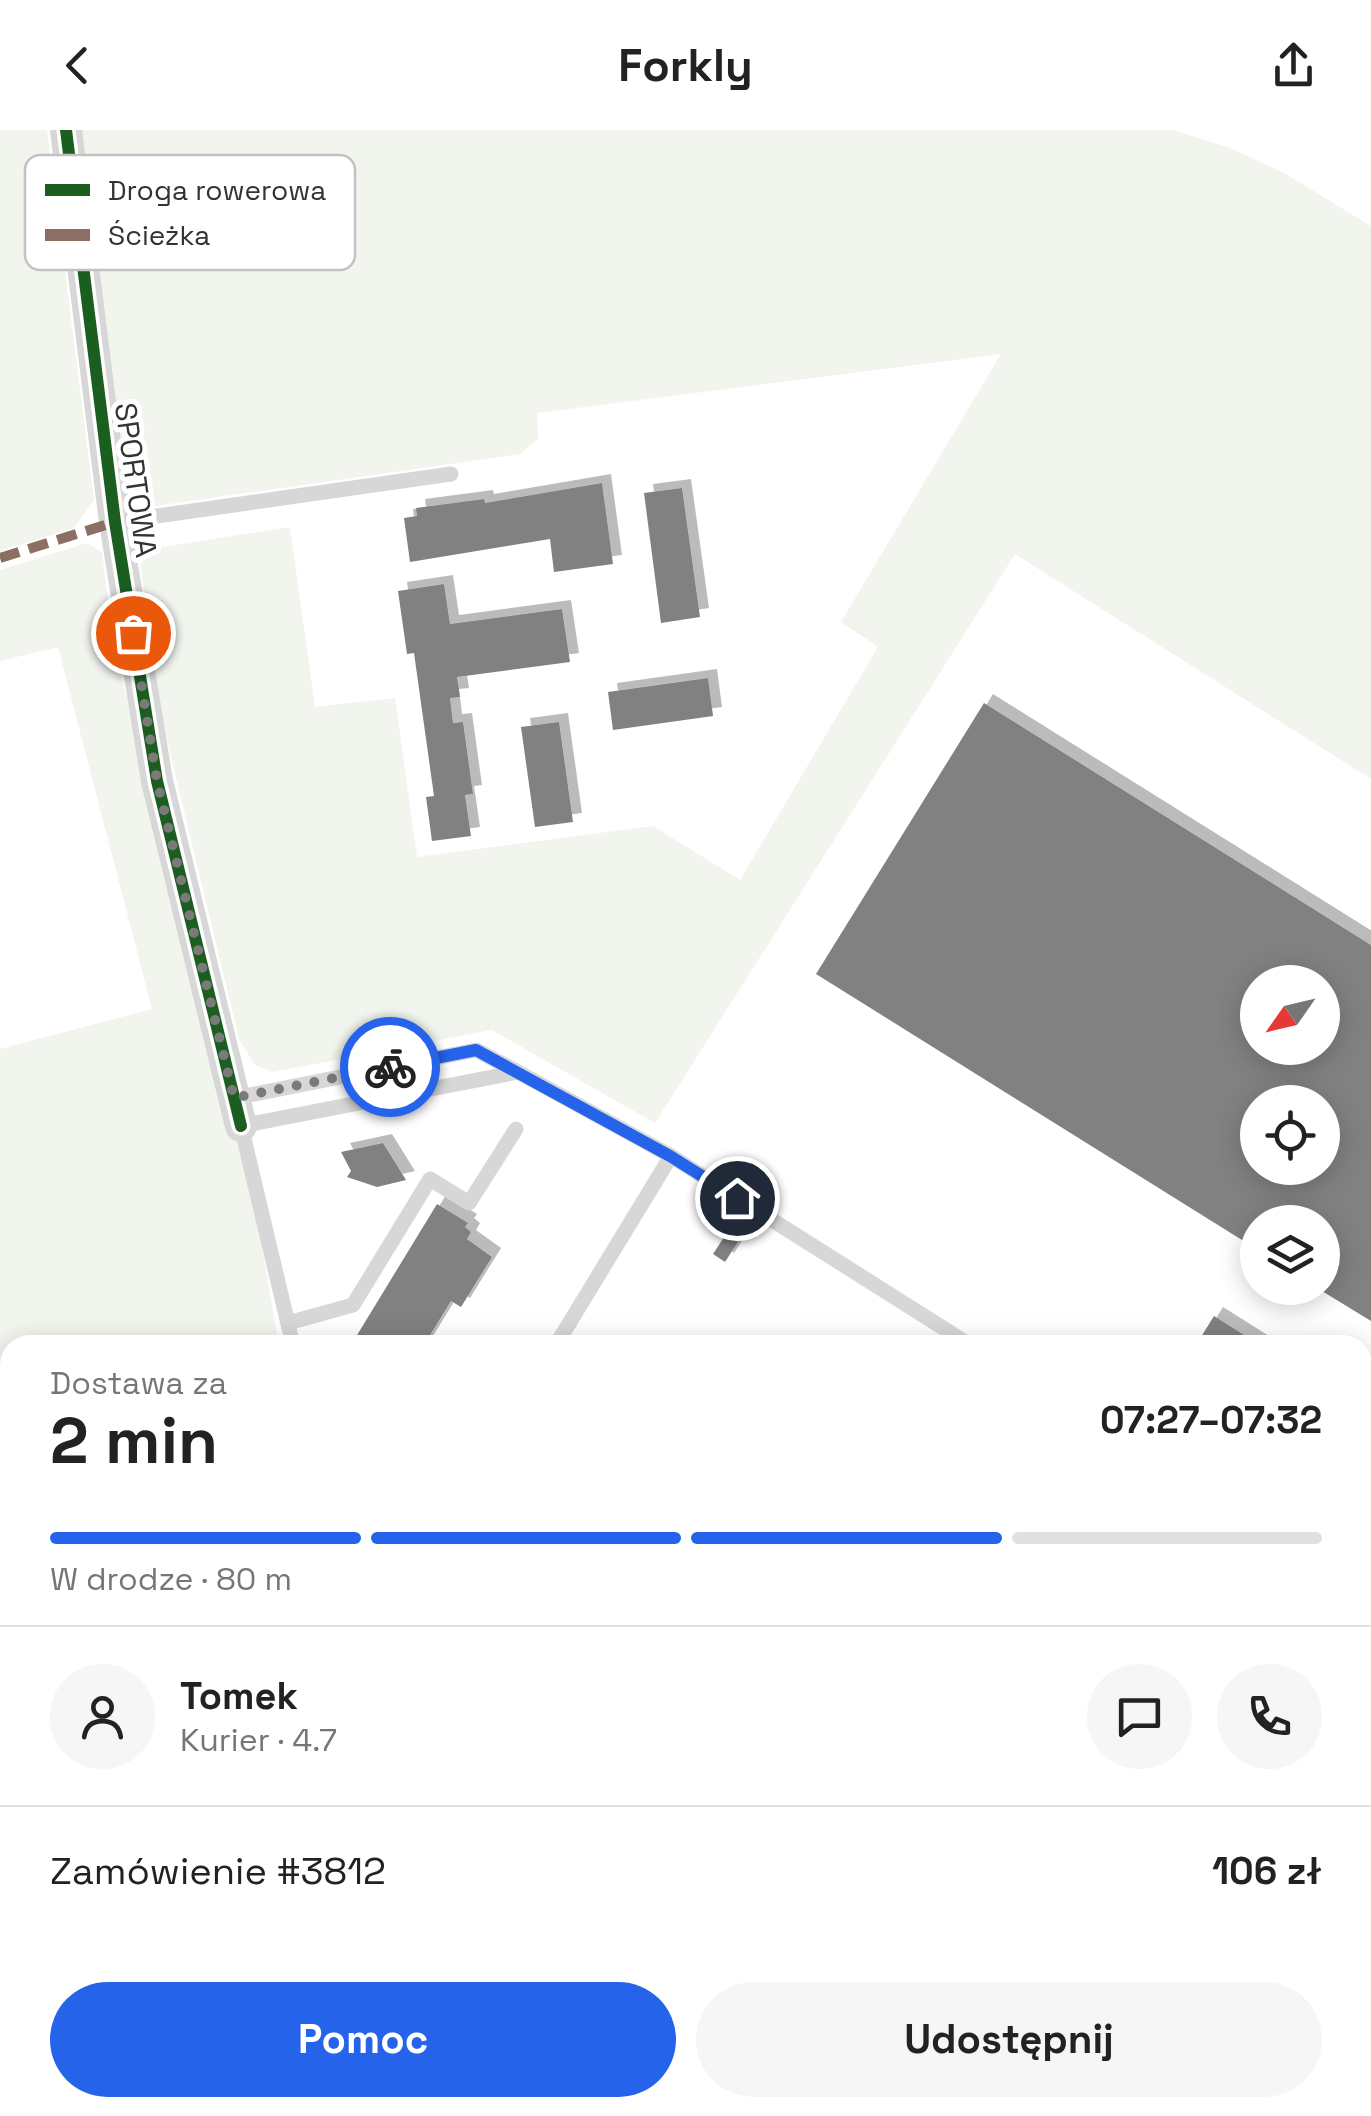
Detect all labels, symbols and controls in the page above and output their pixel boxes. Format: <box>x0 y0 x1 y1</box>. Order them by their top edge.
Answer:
text: Forkly <box>618 37 753 94</box>
icon: back <box>50 38 105 93</box>
icon: share <box>1266 38 1321 93</box>
legend <box>25 155 355 270</box>
text: Droga rowerowa <box>108 172 326 208</box>
text: Ścieżka <box>108 217 210 253</box>
street label: SPORTOWA <box>106 400 166 560</box>
pin <box>91 591 176 676</box>
icon: bag <box>106 606 161 661</box>
north arrow <box>1240 965 1340 1065</box>
map controls <box>1240 965 1340 1305</box>
courier <box>340 1017 440 1117</box>
icon: bike <box>363 1040 418 1095</box>
button: locate <box>1240 1085 1340 1185</box>
pin <box>695 1156 780 1241</box>
icon: home <box>710 1171 765 1226</box>
button: layers <box>1240 1205 1340 1305</box>
text: Dostawa za <box>50 1363 227 1403</box>
text: 07:27–07:32 <box>1100 1396 1322 1444</box>
text: 2 min <box>50 1399 218 1482</box>
text: W drodze · 80 m <box>50 1559 292 1599</box>
button: person <box>50 1664 155 1769</box>
button: chat <box>1087 1664 1192 1769</box>
button: phone <box>1217 1664 1322 1769</box>
text: Tomek <box>180 1672 298 1720</box>
text: Kurier · 4.7 <box>180 1720 337 1760</box>
text: Zamówienie #3812 <box>50 1847 386 1895</box>
text: 106 zł <box>1212 1847 1322 1895</box>
button: Pomoc <box>50 1982 676 2097</box>
button: Udostępnij <box>696 1982 1322 2097</box>

